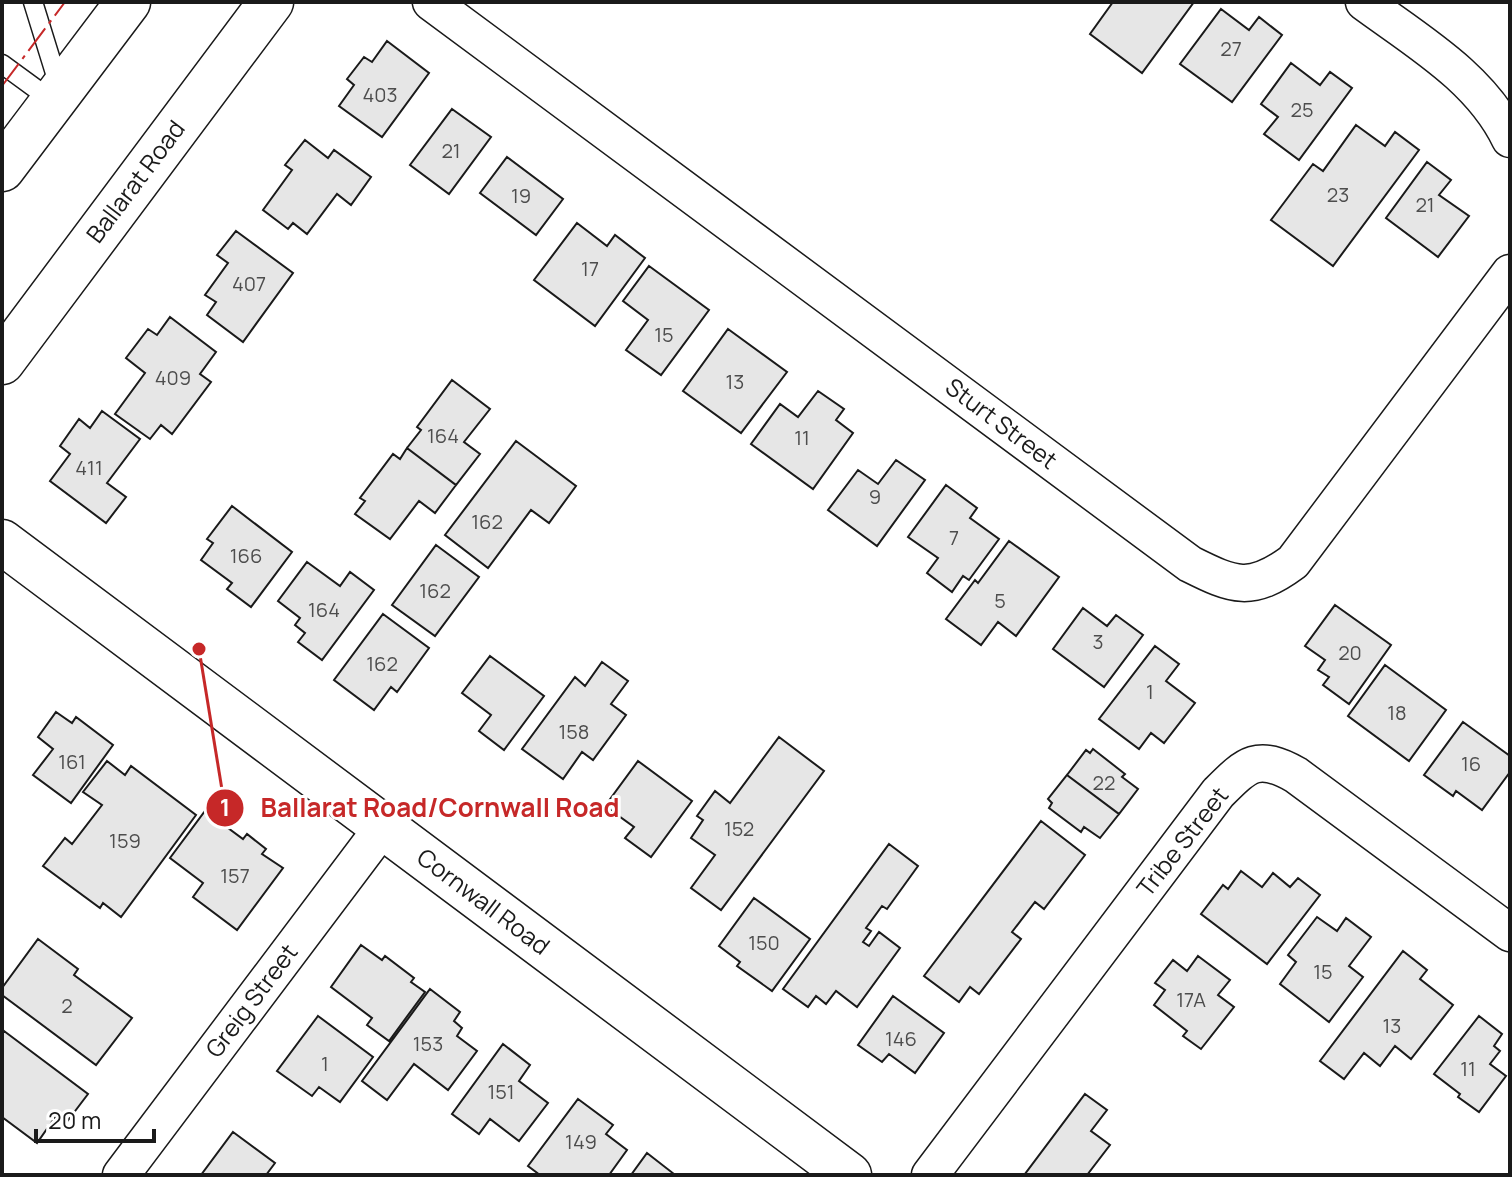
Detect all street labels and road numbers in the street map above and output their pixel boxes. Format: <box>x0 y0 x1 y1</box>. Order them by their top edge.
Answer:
street label: Ballarat Road <box>78 113 192 249</box>
street label: Sturt Street <box>939 370 1065 476</box>
street label: Tribe Street <box>1129 779 1235 903</box>
street label: Cornwall Road <box>411 840 557 962</box>
street label: Greig Street <box>197 936 304 1064</box>

